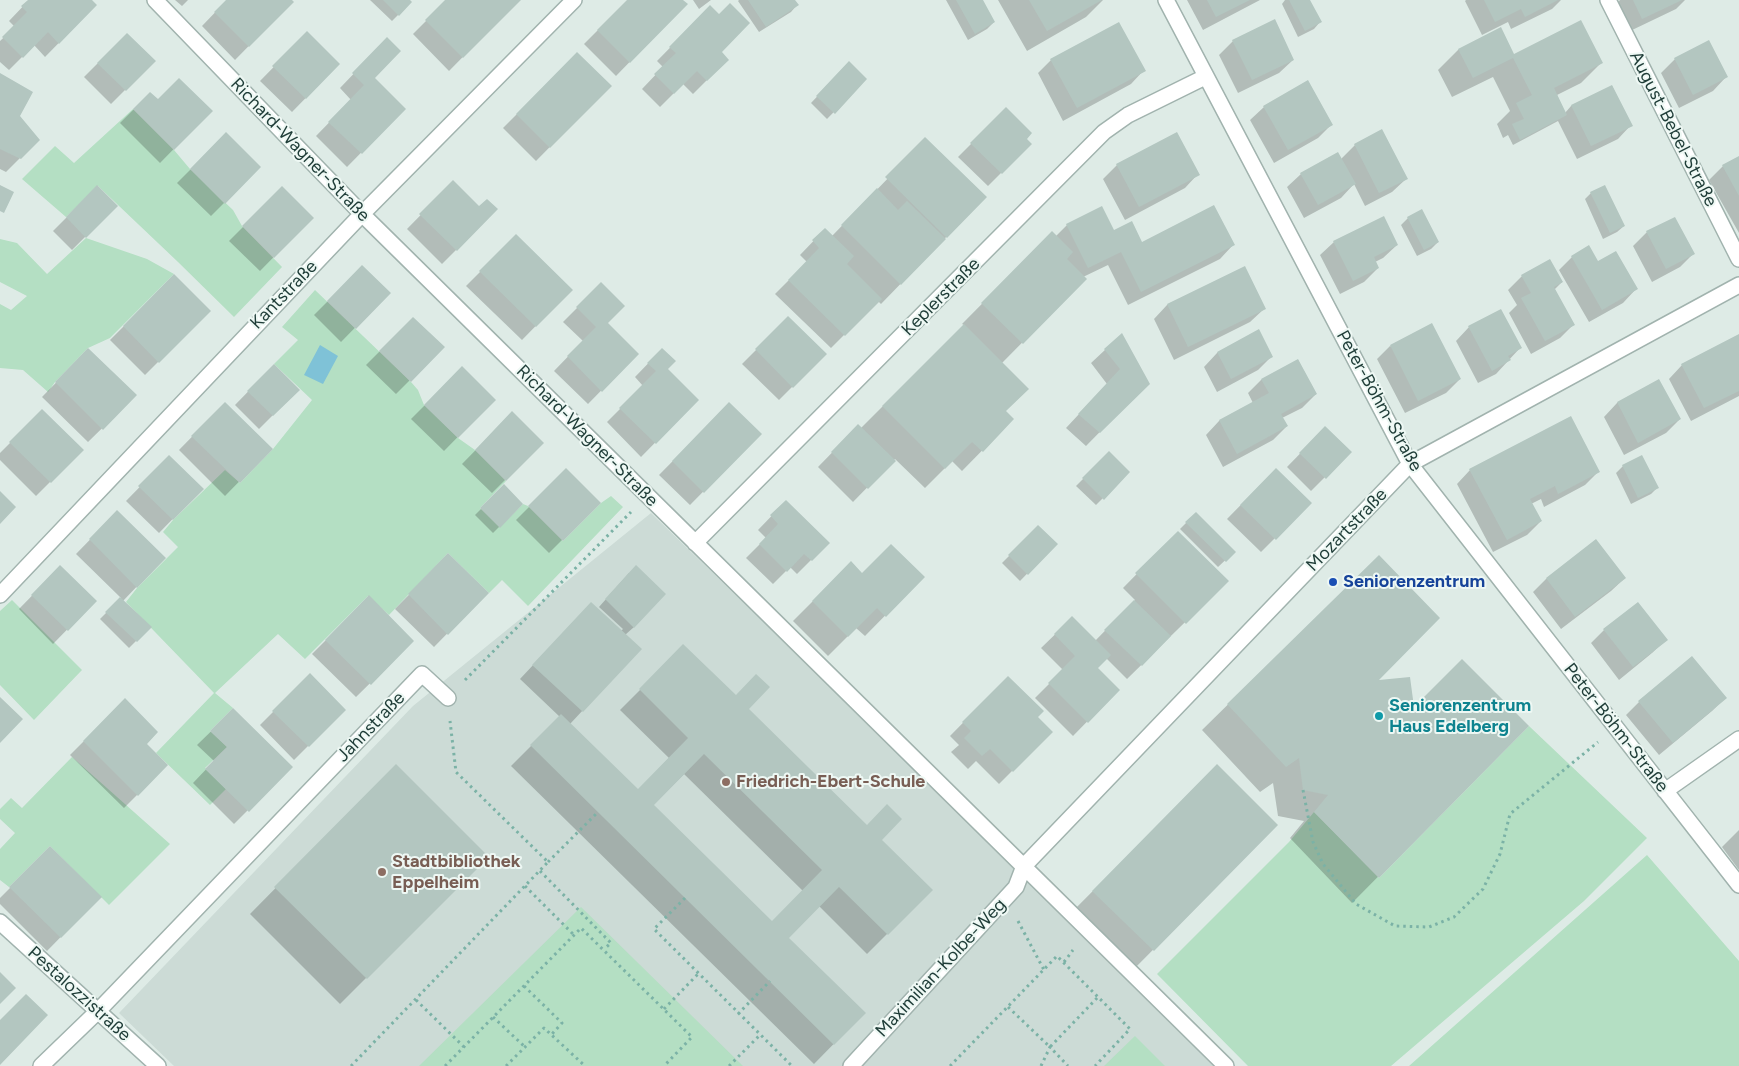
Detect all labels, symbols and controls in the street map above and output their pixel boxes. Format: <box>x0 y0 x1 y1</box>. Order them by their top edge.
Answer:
street label: August-Bebel-Straße <box>1624 48 1722 210</box>
street label: Richard-Wagner-Straße <box>226 74 374 226</box>
street label: Keplerstraße <box>897 253 985 341</box>
street label: Kantstraße <box>246 256 322 334</box>
street label: Peter-Böhm-Straße <box>1331 327 1427 475</box>
street label: Richard-Wagner-Straße <box>512 361 662 511</box>
street label: Mozartstraße <box>1302 484 1392 576</box>
place label: Seniorenzentrum <box>1343 571 1485 593</box>
marker: Seniorenzentrum <box>1327 576 1339 588</box>
street label: Peter-Böhm-Straße <box>1559 659 1673 797</box>
street label: Jahnstraße <box>332 687 410 767</box>
place label: Seniorenzentrum Haus Edelberg <box>1389 695 1531 738</box>
marker: Seniorenzentrum Haus Edelberg <box>1373 710 1385 722</box>
place label: Friedrich-Ebert-Schule <box>736 771 925 793</box>
marker: Friedrich-Ebert-Schule <box>720 776 732 788</box>
place label: Stadtbibliothek Eppelheim <box>392 851 520 894</box>
marker: Stadtbibliothek Eppelheim <box>376 866 388 878</box>
street label: Maximilian-Kolbe-Weg <box>871 894 1011 1042</box>
street label: Pestalozzistraße <box>23 942 135 1046</box>

